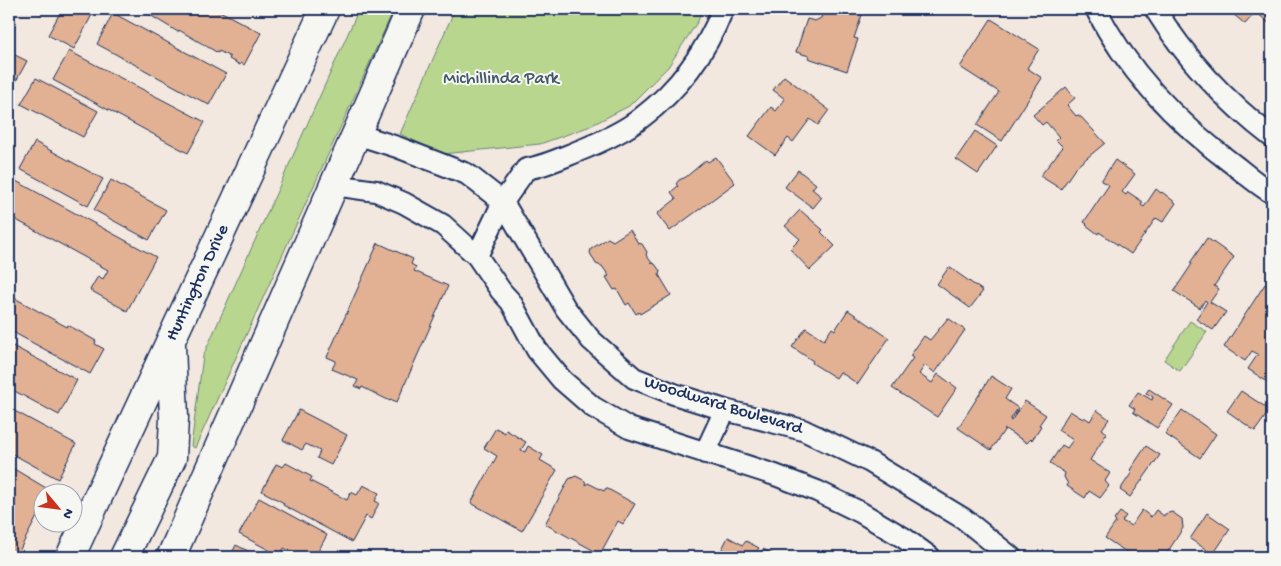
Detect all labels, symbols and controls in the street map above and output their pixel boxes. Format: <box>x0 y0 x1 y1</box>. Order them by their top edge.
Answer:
park label: Michillinda Park <box>443 69 561 90</box>
street label: Huntington Drive <box>162 221 234 345</box>
street label: Woodward Boulevard <box>641 372 806 441</box>
north arrow <box>32 484 82 534</box>
text: N <box>58 505 77 521</box>

